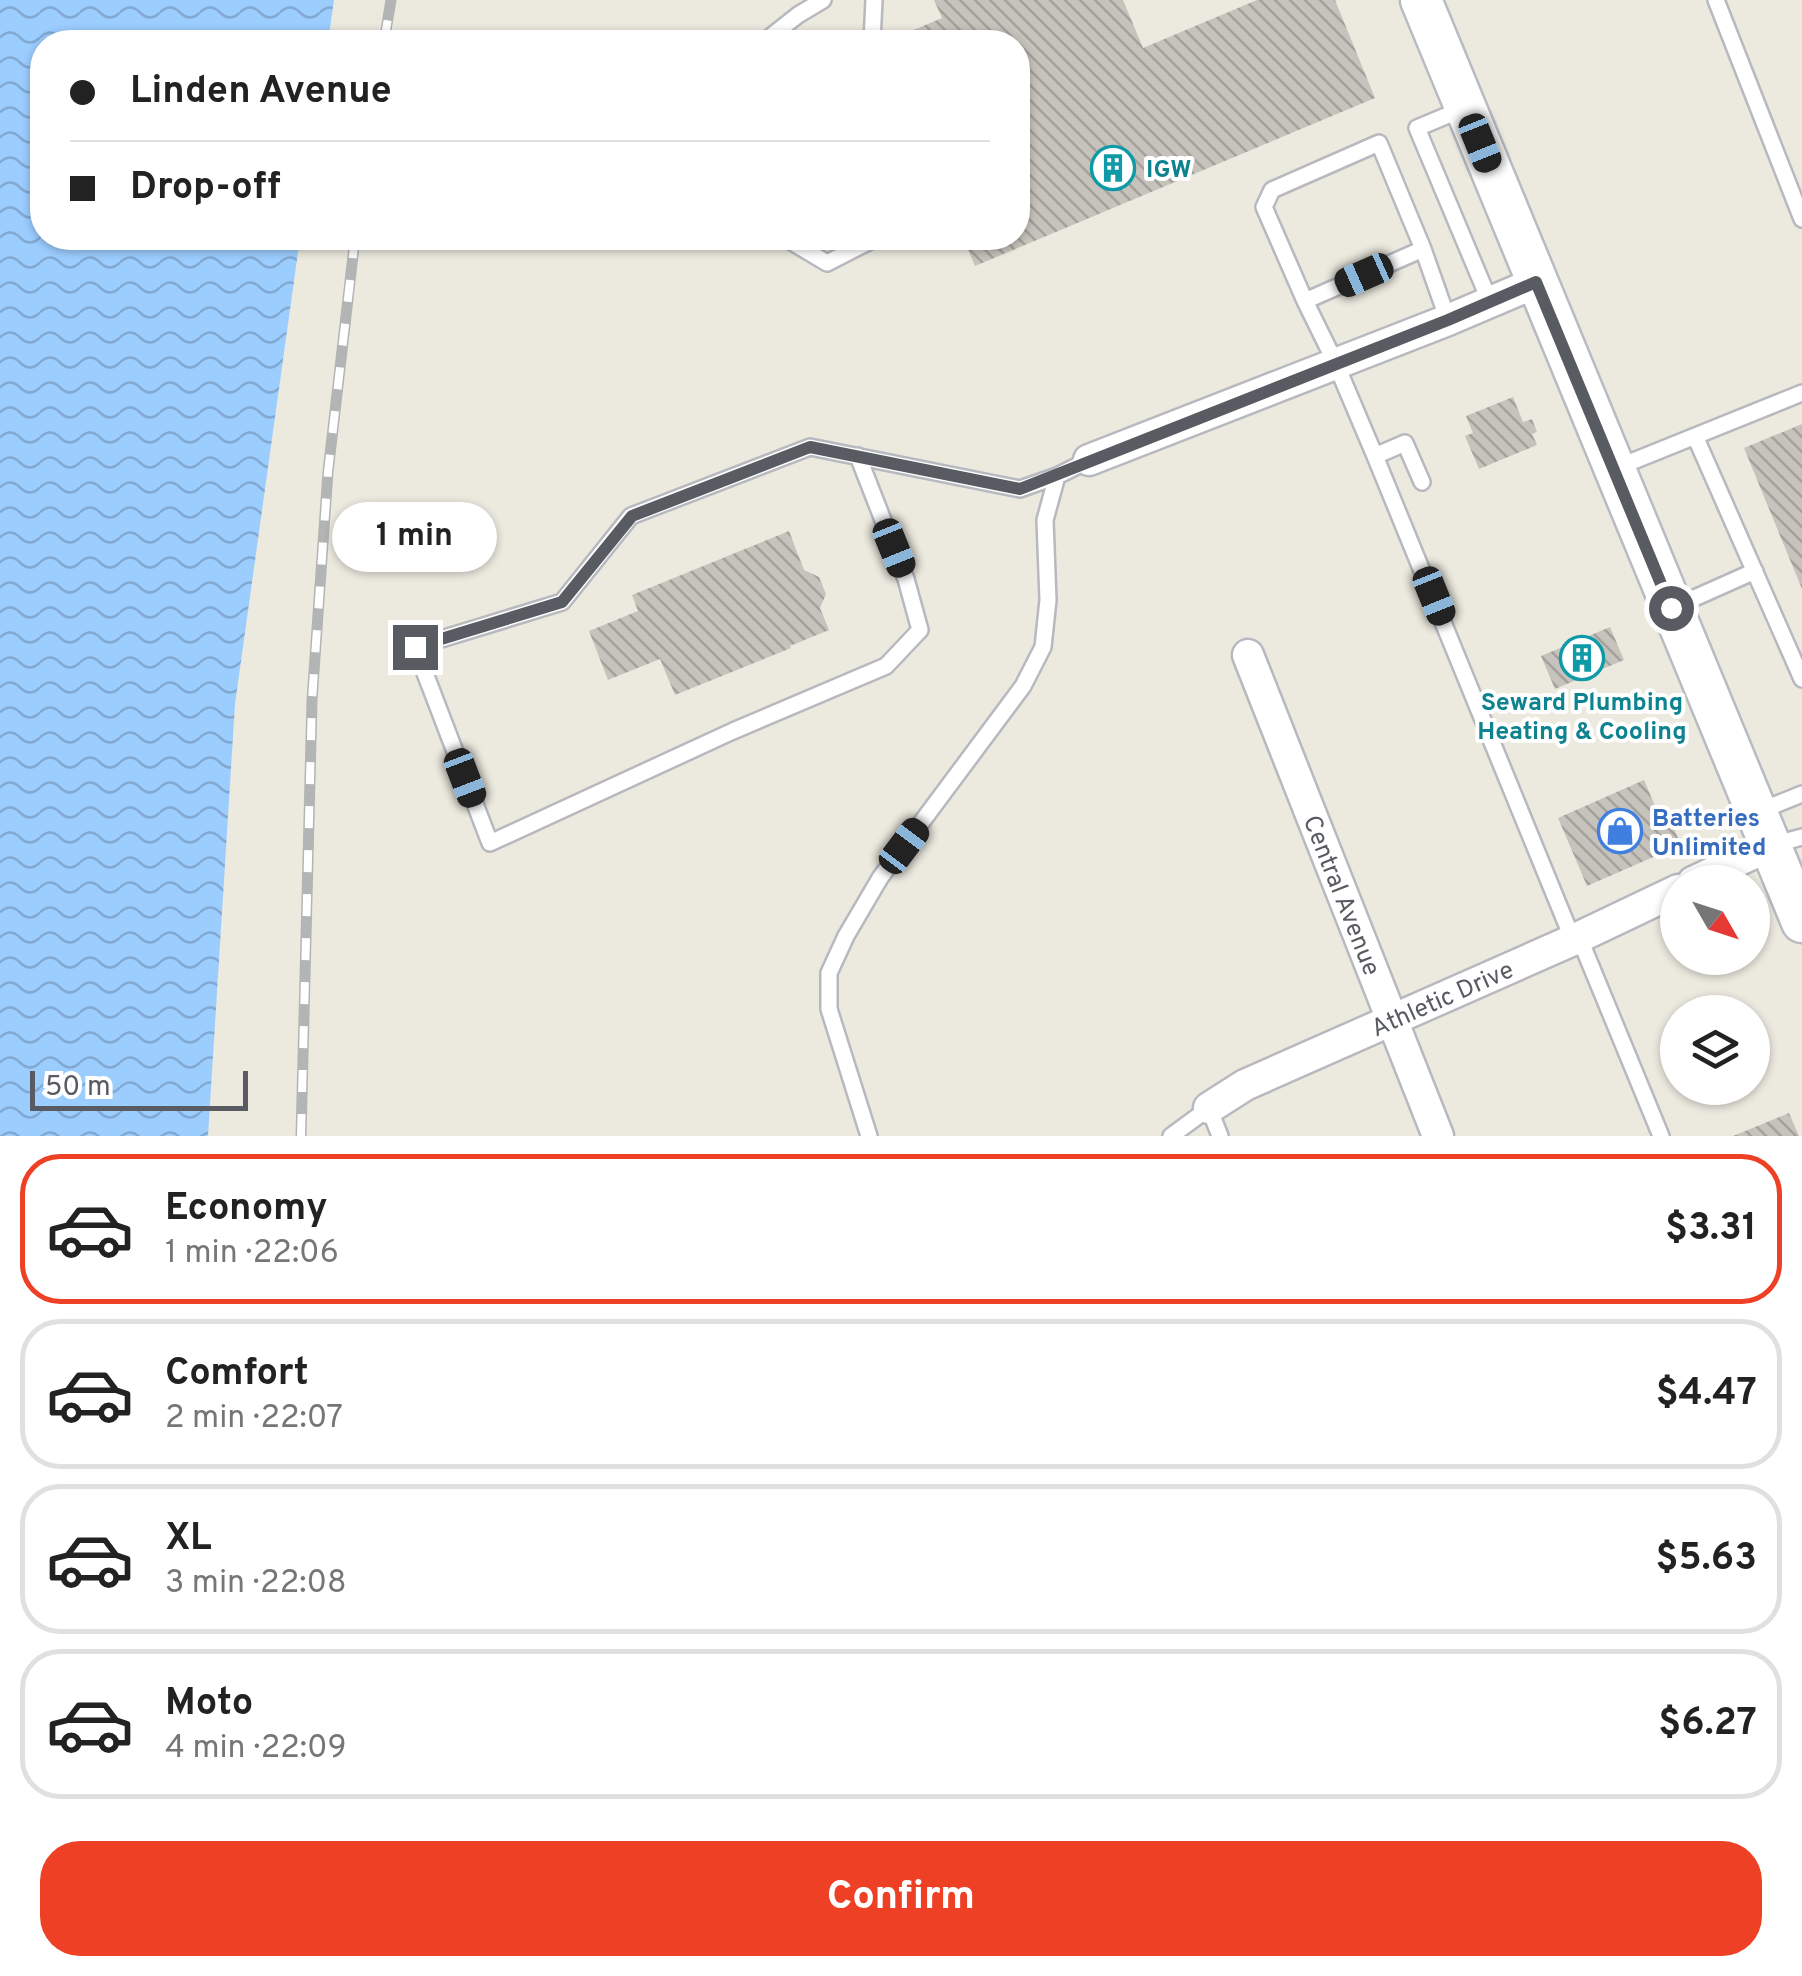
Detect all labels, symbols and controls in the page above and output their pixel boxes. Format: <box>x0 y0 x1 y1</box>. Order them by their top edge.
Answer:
text: Linden Avenue <box>130 68 392 117</box>
car <box>1455 110 1505 176</box>
building icon: IGW <box>1090 145 1136 191</box>
place label: IGW <box>1146 155 1192 187</box>
text: Drop-off <box>130 164 281 213</box>
car <box>1330 249 1398 301</box>
callout: 1 min <box>332 502 498 572</box>
car <box>869 515 919 581</box>
text: 1 min <box>376 517 453 557</box>
car <box>1409 563 1459 629</box>
route start <box>1649 586 1694 631</box>
route end <box>393 625 438 670</box>
building icon: Seward Plumbing Heating & Cooling <box>1559 635 1605 681</box>
place label: Seward Plumbing Heating & Cooling <box>1477 688 1687 749</box>
car <box>440 745 490 811</box>
place label: Batteries Unlimited <box>1652 804 1766 865</box>
shop icon: Batteries Unlimited <box>1597 808 1643 854</box>
street label: Central Avenue <box>1294 811 1386 981</box>
car <box>874 813 934 879</box>
north arrow <box>1660 865 1770 975</box>
map controls <box>1660 865 1770 1105</box>
street label: Athletic Drive <box>1367 955 1519 1046</box>
button: layers <box>1660 995 1770 1105</box>
scale bar <box>30 1066 248 1110</box>
text: 50 m <box>45 1070 111 1106</box>
icon: car <box>45 1184 135 1274</box>
text: Economy <box>165 1185 327 1234</box>
text: $3.31 <box>1665 1205 1757 1254</box>
text: 1 min · 22:06 <box>165 1234 339 1274</box>
icon: car <box>45 1349 135 1439</box>
text: Comfort <box>165 1350 309 1399</box>
text: $4.47 <box>1656 1370 1757 1419</box>
text: 2 min · 22:07 <box>165 1399 343 1439</box>
icon: car <box>45 1514 135 1604</box>
text: XL <box>165 1515 212 1564</box>
text: $5.63 <box>1655 1535 1757 1584</box>
text: 3 min · 22:08 <box>165 1564 347 1604</box>
icon: car <box>45 1679 135 1769</box>
text: Moto <box>165 1680 253 1729</box>
text: $6.27 <box>1658 1700 1757 1749</box>
text: 4 min · 22:09 <box>165 1729 347 1769</box>
button: Confirm <box>40 1841 1762 1956</box>

